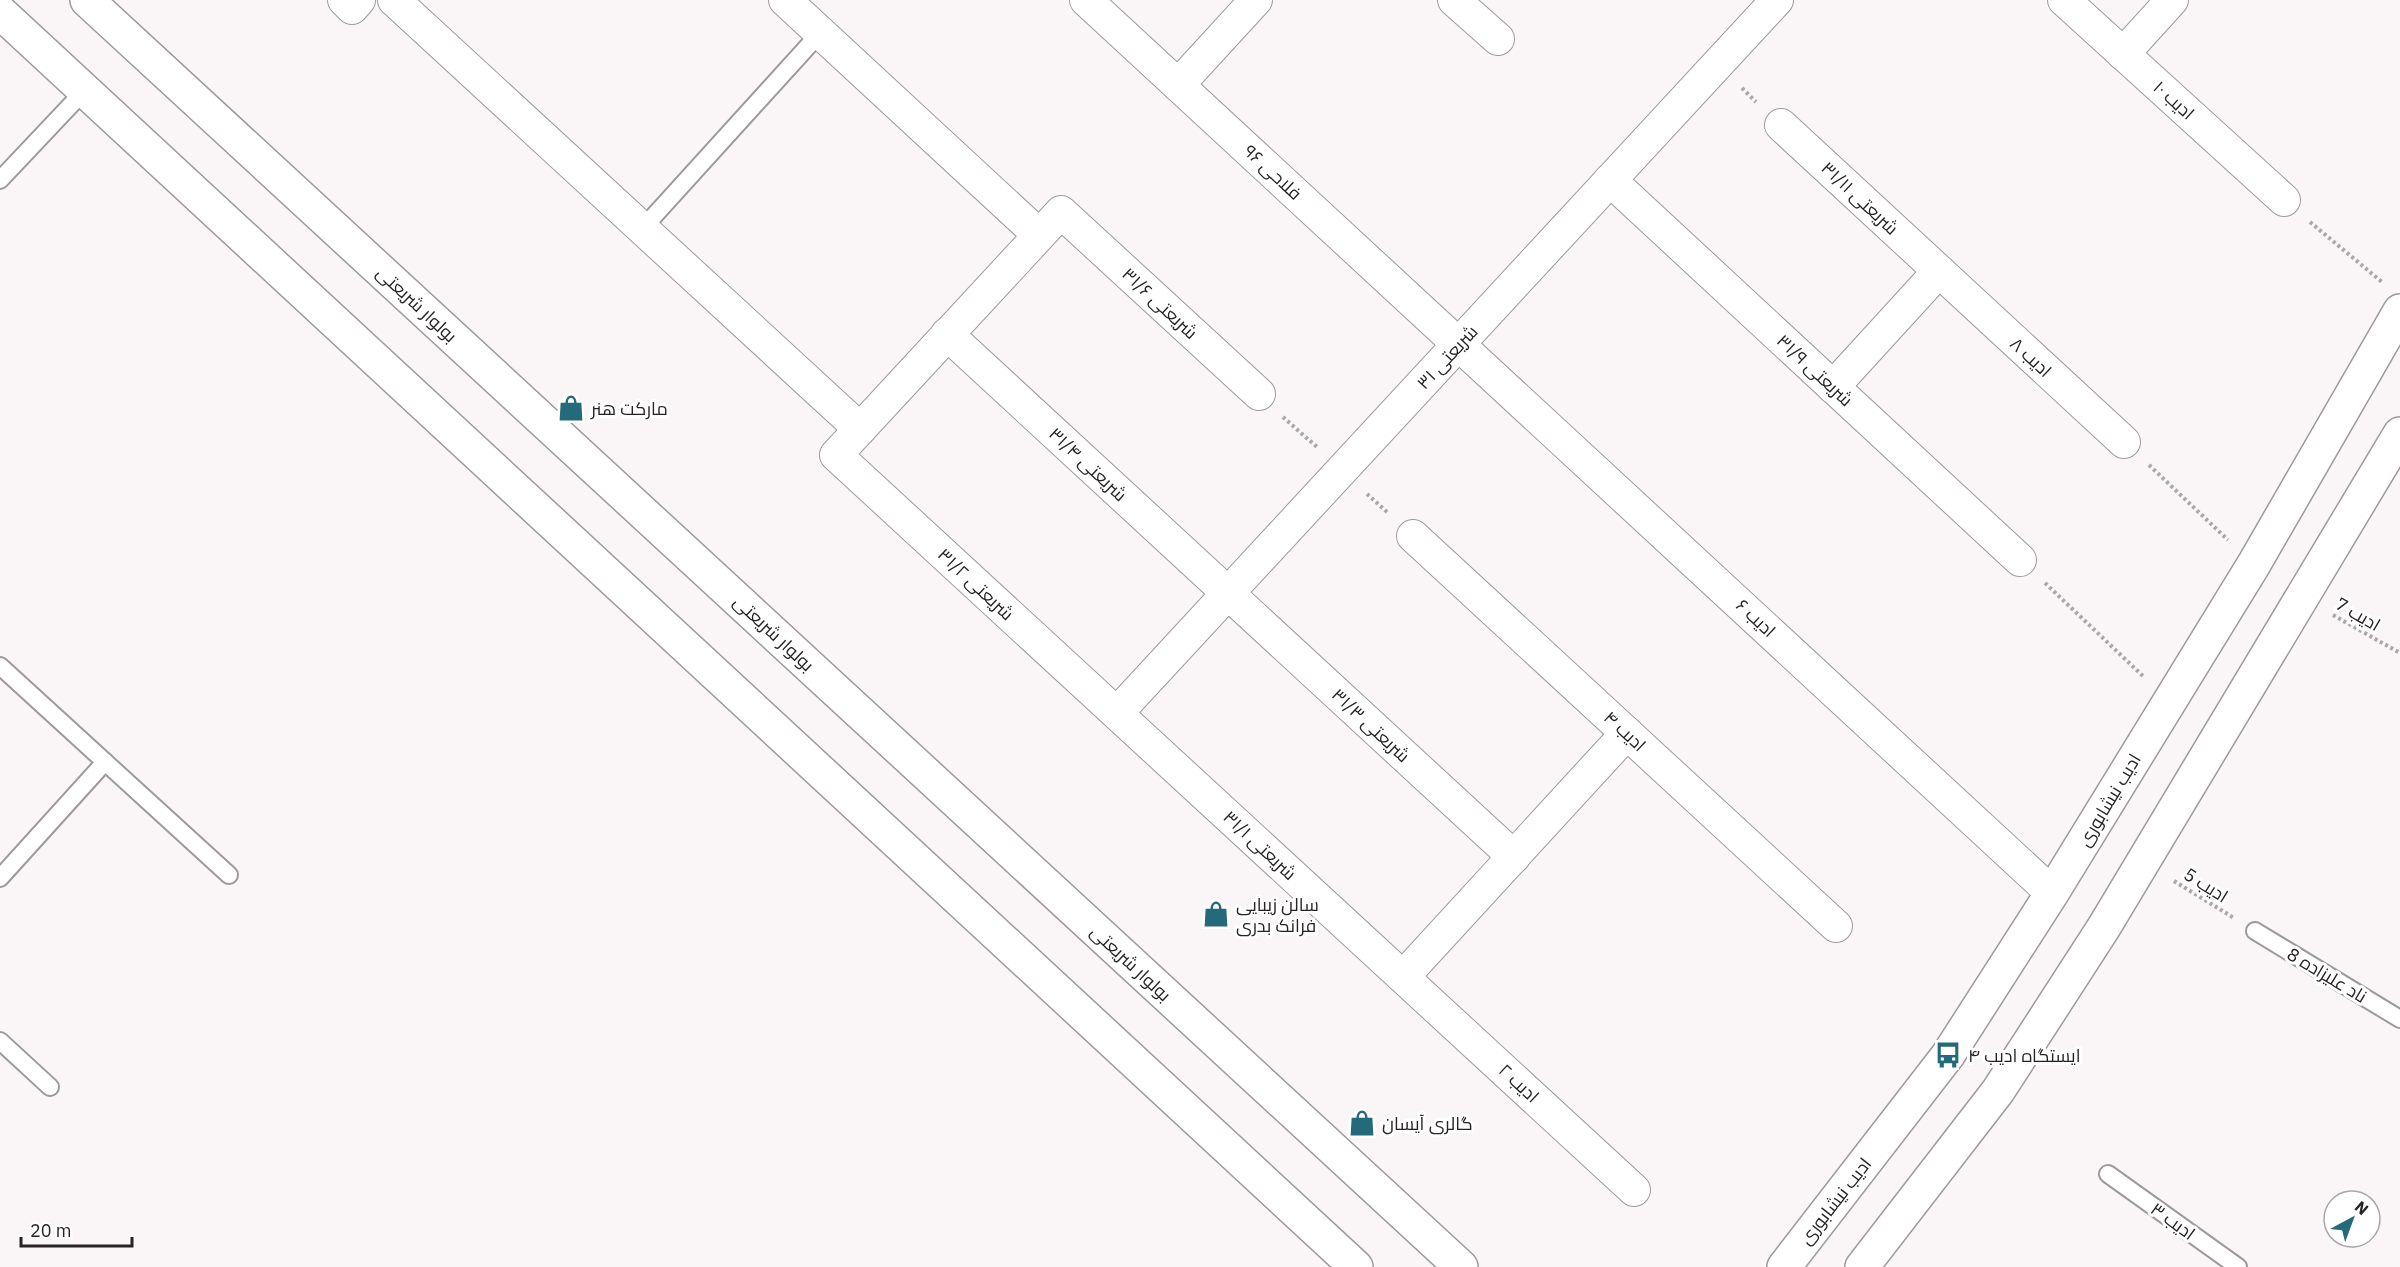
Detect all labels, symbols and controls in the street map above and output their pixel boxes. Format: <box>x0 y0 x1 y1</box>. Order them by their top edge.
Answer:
street label: ادیب ۱۰ <box>2149 76 2199 124</box>
street label: فلاحی ۹۶ <box>1239 139 1307 205</box>
street label: شریعتی ۳۱/۱۱ <box>1817 156 1903 240</box>
street label: بولوار شریعتی <box>372 261 462 347</box>
street label: شریعتی ۳۱/۶ <box>1117 262 1203 344</box>
street label: شریعتی ۳۱ <box>1412 320 1482 394</box>
street label: شریعتی ۳۱/۹ <box>1772 329 1858 411</box>
street label: ادیب ۸ <box>2005 332 2057 382</box>
shop icon: مارکت هنر <box>556 393 586 423</box>
place label: مارکت هنر <box>590 397 668 420</box>
street label: شریعتی ۳۱/۴ <box>1044 422 1132 506</box>
street label: شریعتی ۳۱/۲ <box>933 543 1019 625</box>
street label: بولوار شریعتی <box>729 590 819 676</box>
street label: ادیب 7 <box>2331 592 2385 636</box>
street label: ادیب ۶ <box>1731 594 1781 642</box>
street label: شریعتی ۳۱/۳ <box>1327 683 1415 767</box>
street label: ادیب ۴ <box>1599 706 1651 756</box>
street label: ادیب نیشابوری <box>2072 749 2146 851</box>
street label: شریعتی ۳۱/۱ <box>1219 805 1301 885</box>
street label: ادیب 5 <box>2180 863 2232 907</box>
place label: سالن زیبایی فرانک بدری <box>1236 893 1319 937</box>
shop icon: سالن زیبایی فرانک بدری <box>1201 899 1231 929</box>
street label: بولوار شریعتی <box>1086 920 1176 1006</box>
street label: ناد علیزاده 8 <box>2283 942 2371 1008</box>
bus stop icon: ایستگاه ادیب ۴ <box>1933 1040 1963 1070</box>
place label: ایستگاه ادیب ۴ <box>1968 1044 2080 1067</box>
street label: ادیب ۲ <box>1494 1059 1544 1107</box>
shop icon: گالری آيسان <box>1347 1108 1377 1138</box>
place label: گالری آيسان <box>1382 1112 1473 1135</box>
street label: ادیب نیشابوری <box>1794 1153 1876 1249</box>
north arrow <box>2322 1189 2382 1249</box>
text: N <box>2351 1196 2373 1219</box>
street label: ادیب ۳ <box>2146 1197 2200 1245</box>
scale bar <box>21 1210 132 1248</box>
text: 20 m <box>30 1219 72 1242</box>

